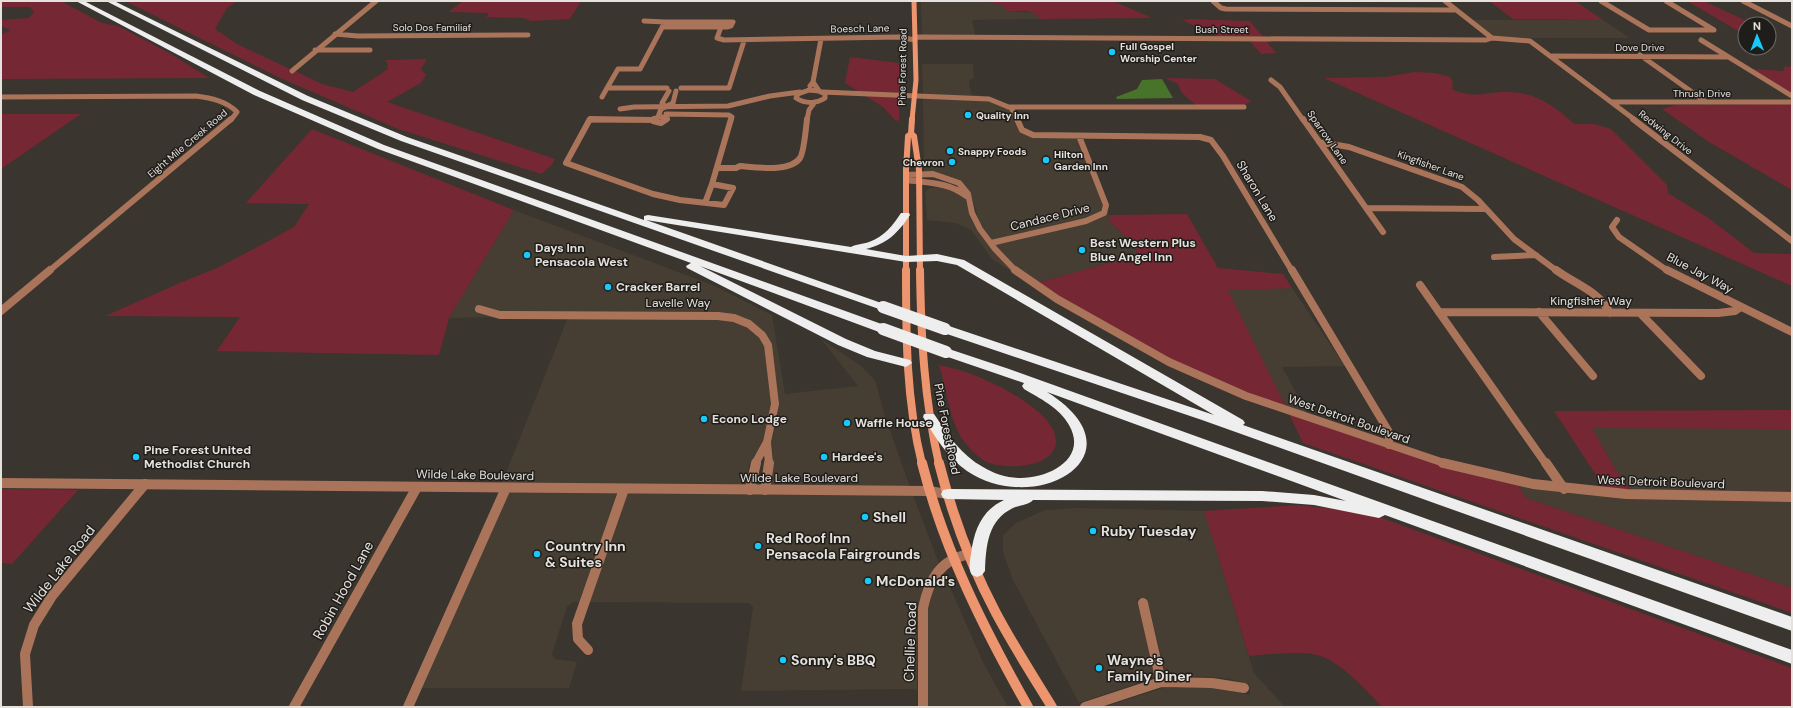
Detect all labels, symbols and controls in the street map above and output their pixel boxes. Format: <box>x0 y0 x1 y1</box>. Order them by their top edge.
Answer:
north arrow <box>1737 16 1777 56</box>
text: N <box>1753 19 1761 33</box>
street label: Solo Dos Familiaf <box>393 21 472 34</box>
street label: Boesch Lane <box>830 21 890 36</box>
street label: Bush Street <box>1195 23 1249 36</box>
street label: Pine Forest Road <box>895 28 910 106</box>
place label: Full Gospel Worship Center <box>1120 40 1197 65</box>
street label: Dove Drive <box>1615 41 1665 54</box>
marker: Full Gospel Worship Center <box>1107 47 1117 57</box>
street label: Thrush Drive <box>1673 87 1731 100</box>
street label: Eight Mile Creek Road <box>145 106 230 181</box>
street label: Redwing Drive <box>1636 107 1696 158</box>
street label: Sparrow Lane <box>1304 108 1351 167</box>
place label: Quality Inn <box>976 109 1029 122</box>
marker: Quality Inn <box>963 110 973 120</box>
place label: Snappy Foods <box>958 145 1026 158</box>
marker: Snappy Foods <box>945 146 955 156</box>
street label: Kingfisher Lane <box>1396 147 1466 184</box>
place label: Hilton Garden Inn <box>1054 148 1108 173</box>
marker: Hilton Garden Inn <box>1041 155 1051 165</box>
place label: Chevron <box>903 156 944 169</box>
marker: Chevron <box>947 157 957 167</box>
street label: Sharon Lane <box>1233 158 1282 225</box>
street label: Candace Drive <box>1009 199 1092 235</box>
place label: Best Western Plus Blue Angel Inn <box>1090 235 1196 265</box>
place label: Days Inn Pensacola West <box>535 240 628 270</box>
marker: Best Western Plus Blue Angel Inn <box>1077 245 1087 255</box>
street label: Blue Jay Way <box>1664 249 1736 297</box>
marker: Days Inn Pensacola West <box>522 250 532 260</box>
place label: Cracker Barrel <box>616 279 700 295</box>
marker: Cracker Barrel <box>603 282 613 292</box>
street label: Kingfisher Way <box>1550 293 1632 309</box>
street label: Lavelle Way <box>646 295 711 311</box>
street label: Pine Forest Road <box>930 382 964 476</box>
street label: West Detroit Boulevard <box>1286 391 1412 447</box>
place label: Econo Lodge <box>712 411 787 427</box>
marker: Econo Lodge <box>699 414 709 424</box>
place label: Waffle House <box>855 415 933 431</box>
marker: Waffle House <box>842 418 852 428</box>
place label: Pine Forest United Methodist Church <box>144 442 251 472</box>
place label: Hardee's <box>832 449 883 465</box>
marker: Pine Forest United Methodist Church <box>131 452 141 462</box>
marker: Hardee's <box>819 452 829 462</box>
street label: Wilde Lake Boulevard <box>416 466 534 484</box>
street label: Wilde Lake Boulevard <box>740 470 858 486</box>
street label: West Detroit Boulevard <box>1597 472 1725 492</box>
place label: Shell <box>873 508 906 526</box>
marker: Shell <box>860 512 870 522</box>
street label: Wilde Lake Road <box>19 522 99 616</box>
place label: Ruby Tuesday <box>1101 522 1197 540</box>
marker: Ruby Tuesday <box>1088 526 1098 536</box>
place label: Red Roof Inn Pensacola Fairgrounds <box>766 529 920 563</box>
place label: Country Inn & Suites <box>545 537 626 571</box>
street label: Robin Hood Lane <box>309 538 377 642</box>
marker: Red Roof Inn Pensacola Fairgrounds <box>753 541 763 551</box>
marker: Country Inn & Suites <box>532 549 542 559</box>
place label: McDonald's <box>876 572 955 590</box>
marker: McDonald's <box>863 576 873 586</box>
street label: Chellie Road <box>900 602 920 682</box>
place label: Sonny's BBQ <box>791 651 876 669</box>
place label: Wayne's Family Diner <box>1107 651 1192 685</box>
marker: Sonny's BBQ <box>778 655 788 665</box>
marker: Wayne's Family Diner <box>1094 663 1104 673</box>

